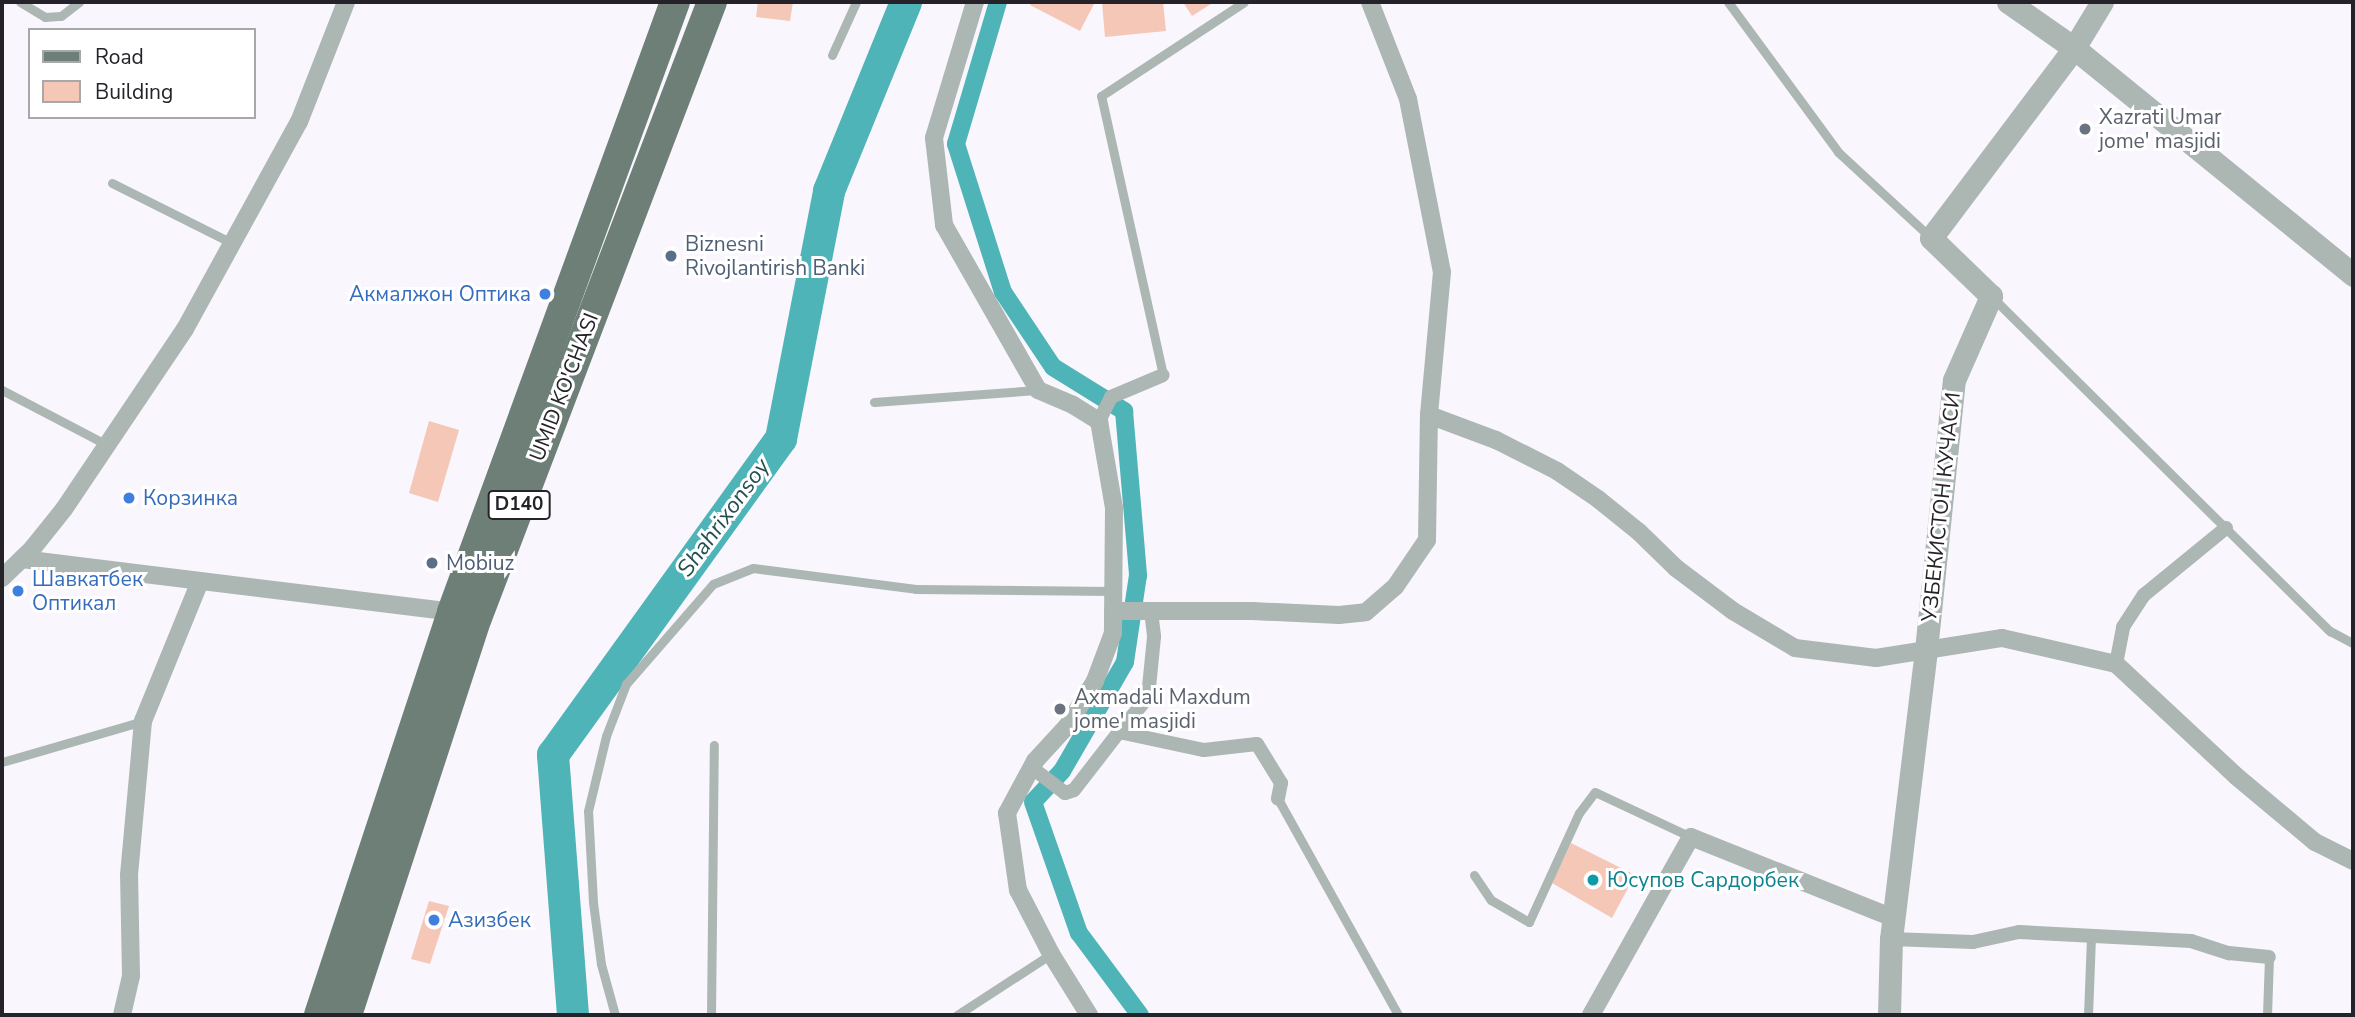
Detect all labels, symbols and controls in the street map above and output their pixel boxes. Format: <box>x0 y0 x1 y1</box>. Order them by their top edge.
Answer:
legend <box>28 28 256 119</box>
text: Road <box>95 43 144 71</box>
text: Building <box>95 78 173 106</box>
place label: Xazrati Umar jome' masjidi <box>2099 104 2222 154</box>
marker: Xazrati Umar jome' masjidi <box>2077 121 2093 137</box>
place label: Biznesni Rivojlantirish Banki <box>685 231 865 281</box>
marker: Biznesni Rivojlantirish Banki <box>663 248 679 264</box>
place label: Акмалжон Оптика <box>349 281 531 307</box>
marker: Акмалжон Оптика <box>537 286 553 302</box>
street label: UMID KO'CHASI <box>524 309 604 465</box>
street label: УЗБЕКИСТОН КУЧАСИ <box>1916 391 1966 623</box>
water label: Shahrixonsoy <box>672 454 776 582</box>
place label: Корзинка <box>143 485 238 511</box>
marker: Корзинка <box>121 490 137 506</box>
road number: D140 <box>488 490 550 520</box>
place label: Mobiuz <box>446 550 514 576</box>
marker: Mobiuz <box>424 555 440 571</box>
place label: Шавкатбек Оптикал <box>32 566 143 616</box>
marker: Шавкатбек Оптикал <box>10 583 26 599</box>
place label: Axmadali Maxdum jome' masjidi <box>1074 684 1251 734</box>
marker: Axmadali Maxdum jome' masjidi <box>1052 701 1068 717</box>
place label: Юсупов Сардорбек <box>1607 867 1799 893</box>
marker: Юсупов Сардорбек <box>1585 872 1601 888</box>
place label: Азизбек <box>448 907 531 933</box>
marker: Азизбек <box>426 912 442 928</box>

